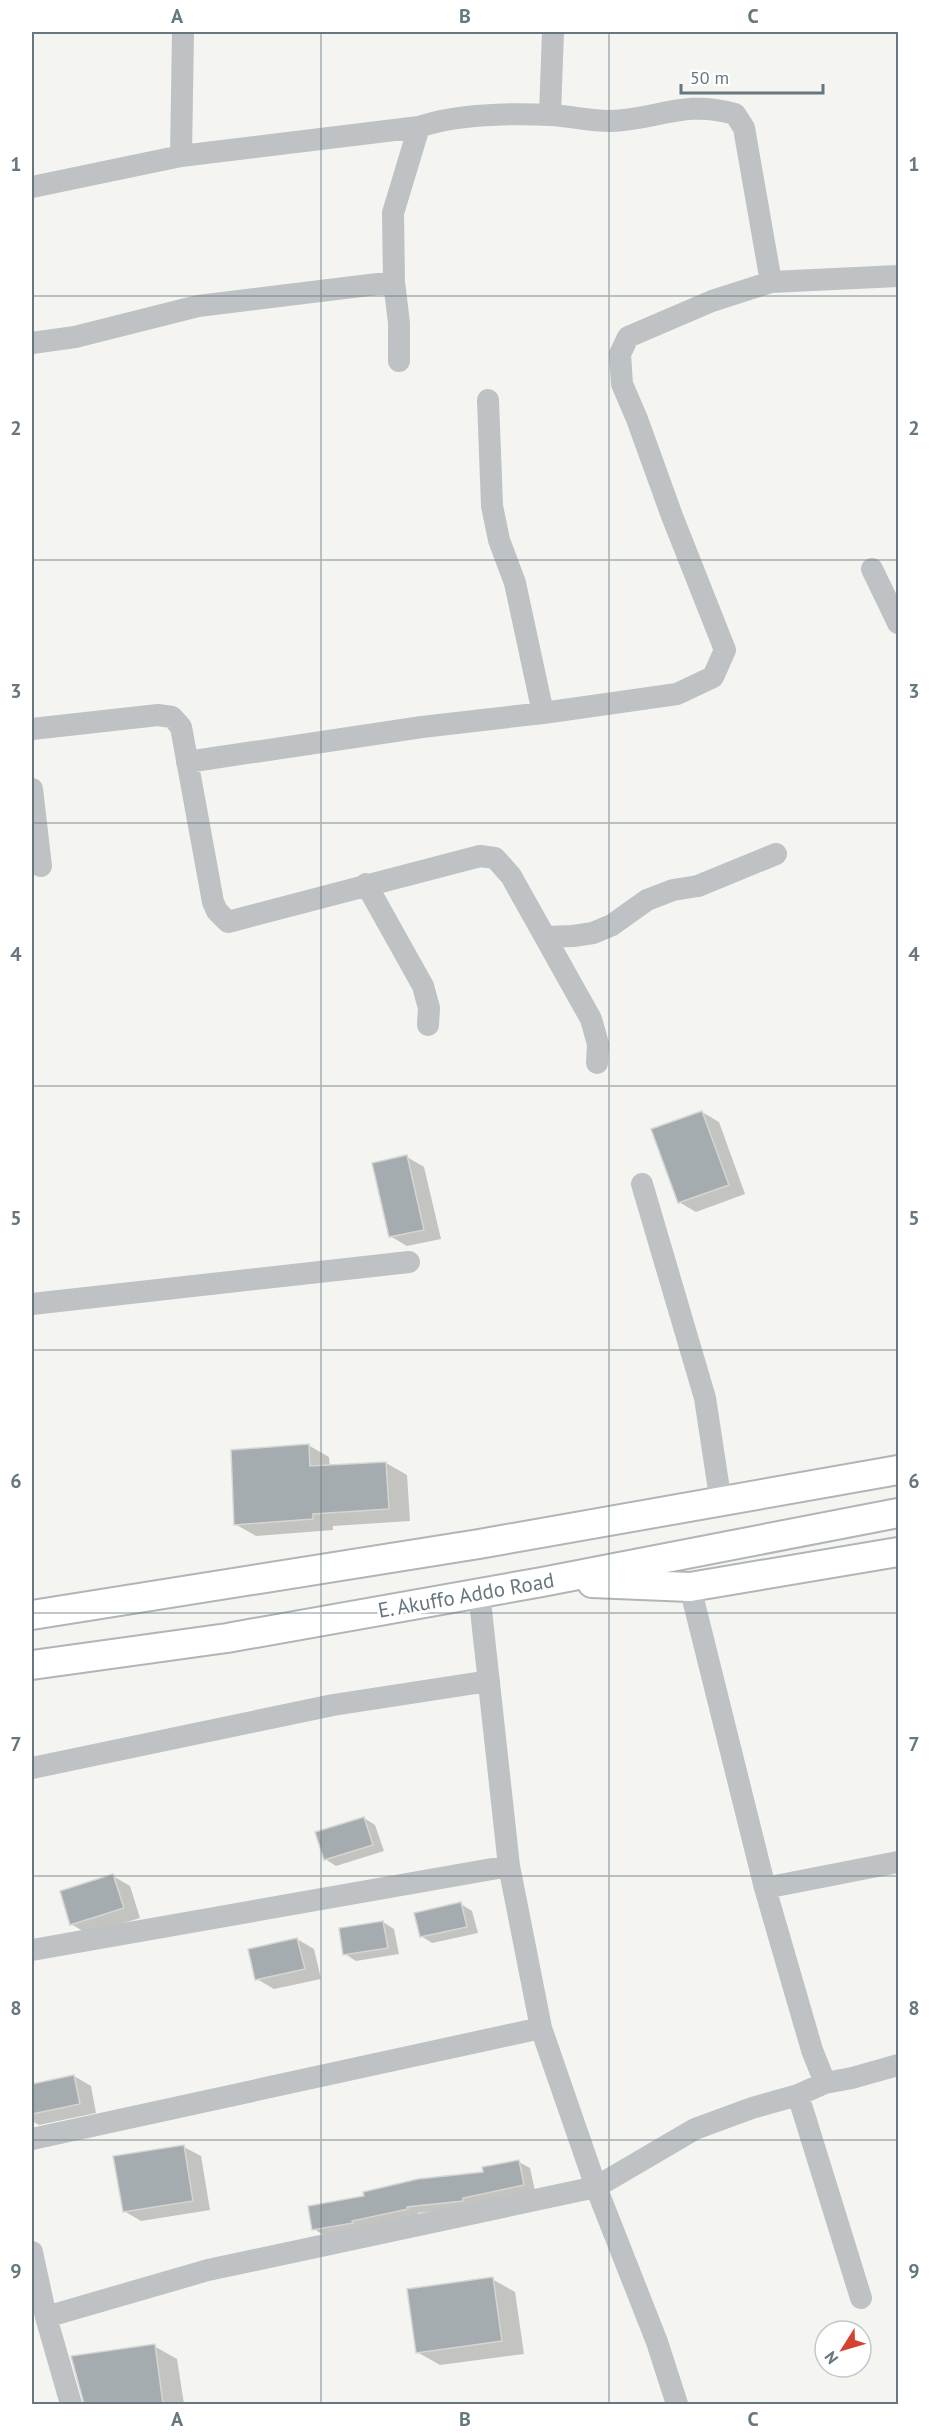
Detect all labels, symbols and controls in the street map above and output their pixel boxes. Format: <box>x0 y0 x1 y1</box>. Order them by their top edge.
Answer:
text: A <box>171 3 184 29</box>
text: B <box>459 3 471 29</box>
text: C <box>747 3 759 29</box>
scale bar <box>681 57 824 95</box>
text: 50 m <box>690 66 729 89</box>
text: 1 <box>10 151 22 177</box>
text: 1 <box>908 151 920 177</box>
text: 2 <box>10 415 22 441</box>
text: 2 <box>908 415 920 441</box>
text: 3 <box>10 678 22 704</box>
text: 3 <box>908 678 920 704</box>
text: 4 <box>10 941 22 967</box>
text: 4 <box>908 941 920 967</box>
text: 5 <box>10 1205 22 1231</box>
text: 5 <box>908 1205 920 1231</box>
text: 6 <box>10 1468 22 1494</box>
text: 6 <box>908 1468 920 1494</box>
street label: E. Akuffo Addo Road <box>376 1566 556 1624</box>
text: 7 <box>10 1731 22 1757</box>
text: 7 <box>908 1731 920 1757</box>
text: 8 <box>10 1995 22 2021</box>
text: 8 <box>908 1995 920 2021</box>
text: 9 <box>10 2258 22 2284</box>
text: 9 <box>908 2258 920 2284</box>
north arrow <box>813 2319 873 2379</box>
text: N <box>820 2348 842 2368</box>
text: A <box>171 2406 184 2432</box>
text: B <box>459 2406 471 2432</box>
text: C <box>747 2406 759 2432</box>

